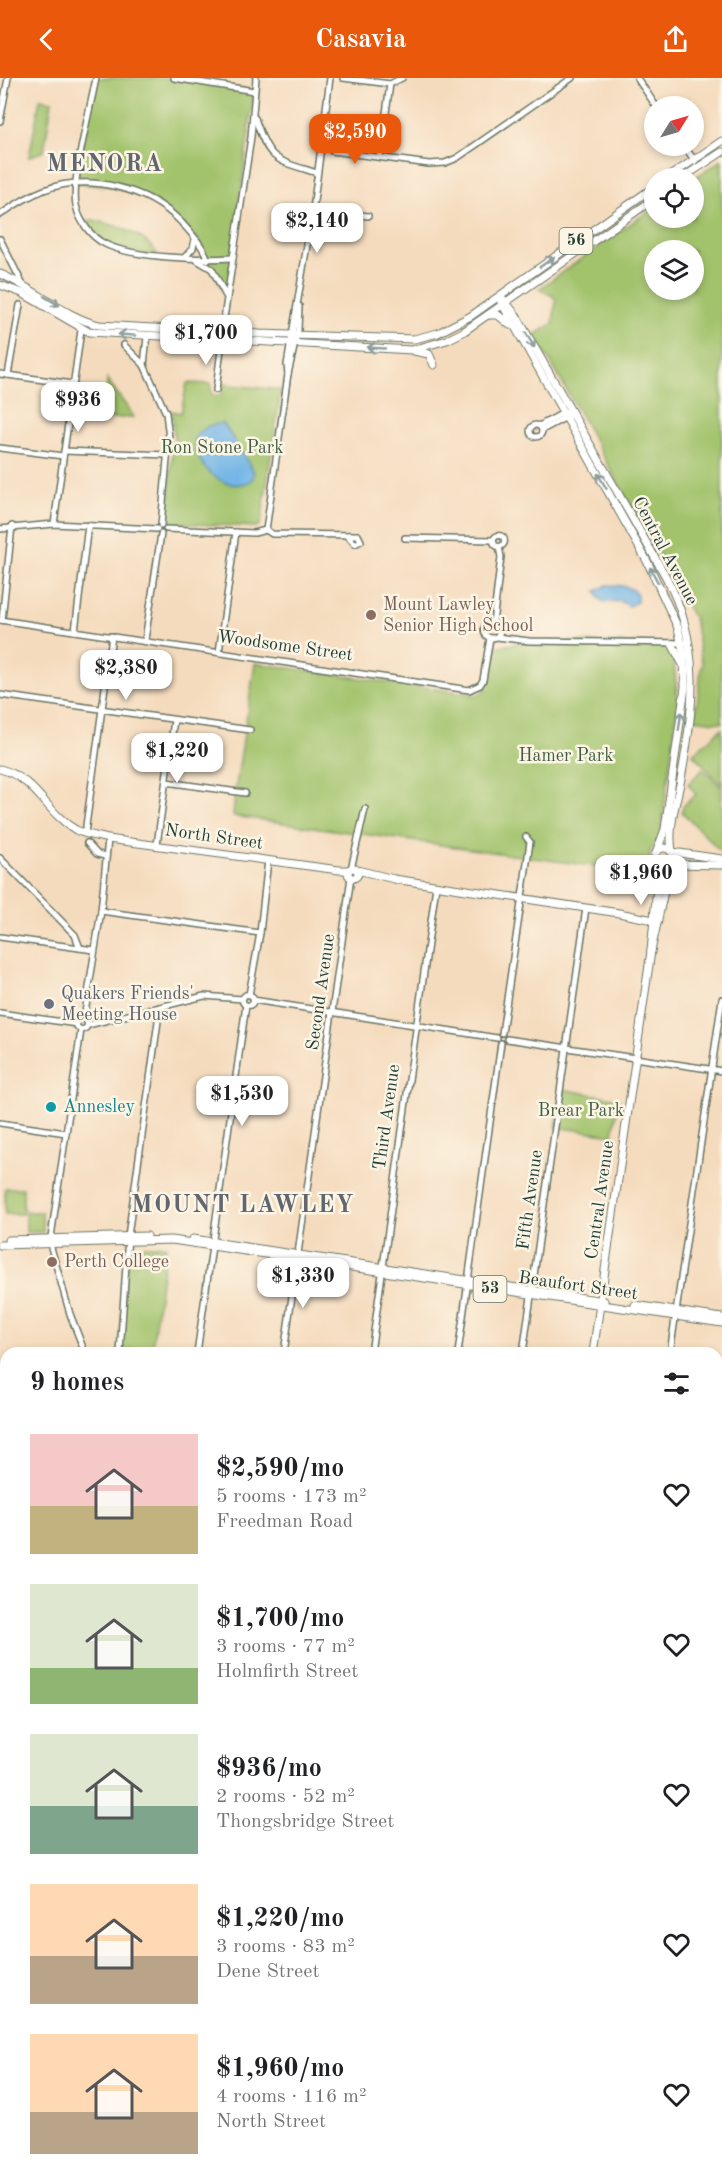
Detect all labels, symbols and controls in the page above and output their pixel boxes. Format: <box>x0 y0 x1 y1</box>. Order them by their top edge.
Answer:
icon: back <box>30 23 63 56</box>
icon: share <box>659 23 692 56</box>
text: Casavia <box>315 26 407 53</box>
north arrow <box>644 96 704 156</box>
map controls <box>644 96 704 300</box>
pin: $2,590 <box>306 114 404 165</box>
text: $2,590 <box>323 123 387 143</box>
district label: MENORA <box>46 153 164 177</box>
button: locate <box>644 168 704 228</box>
pin: $2,140 <box>268 203 366 254</box>
text: $2,140 <box>285 212 349 232</box>
road number: 56 <box>560 228 592 254</box>
button: layers <box>644 240 704 300</box>
one-way arrow <box>539 256 555 268</box>
one-way arrow <box>43 296 60 308</box>
pin: $1,700 <box>157 315 255 366</box>
text: $1,700 <box>174 324 238 344</box>
one-way arrow <box>118 329 138 340</box>
one-way arrow <box>524 331 536 348</box>
one-way arrow <box>366 343 386 354</box>
pin: $936 <box>42 382 114 433</box>
text: $936 <box>55 391 101 411</box>
park label: Ron Stone Park <box>160 439 284 457</box>
one-way arrow <box>595 473 607 490</box>
street label: Central Avenue <box>629 494 701 608</box>
one-way arrow <box>648 566 660 584</box>
place label: Mount Lawley Senior High School <box>383 596 534 635</box>
marker: Mount Lawley Senior High School <box>364 608 378 622</box>
street label: Woodsome Street <box>216 628 354 664</box>
pin: $2,380 <box>77 650 175 701</box>
text: $2,380 <box>94 659 158 679</box>
one-way arrow <box>675 711 686 731</box>
pin: $1,220 <box>128 733 226 784</box>
text: $1,220 <box>145 742 209 762</box>
park label: Hamer Park <box>518 747 614 765</box>
street label: North Street <box>164 821 264 853</box>
pin: $1,960 <box>592 855 690 906</box>
text: $1,960 <box>609 864 673 884</box>
street label: Second Avenue <box>304 933 338 1051</box>
place label: Quakers Friends' Meeting House <box>61 985 194 1024</box>
marker: Quakers Friends' Meeting House <box>42 997 56 1011</box>
street label: Third Avenue <box>371 1063 403 1171</box>
pin: $1,530 <box>193 1076 291 1127</box>
text: $1,530 <box>210 1085 274 1105</box>
place label: Annesley <box>63 1098 135 1116</box>
marker: Annesley <box>44 1100 58 1114</box>
park label: Brear Park <box>538 1102 624 1120</box>
street label: Central Avenue <box>583 1139 617 1261</box>
street label: Fifth Avenue <box>514 1149 546 1251</box>
district label: MOUNT LAWLEY <box>131 1194 355 1218</box>
place label: Perth College <box>64 1253 169 1271</box>
marker: Perth College <box>45 1255 59 1269</box>
pin: $1,330 <box>254 1258 352 1309</box>
text: $1,330 <box>271 1267 335 1287</box>
street label: Beaufort Street <box>517 1269 639 1303</box>
road number: 53 <box>474 1276 506 1302</box>
icon: filters <box>660 1367 693 1400</box>
text: 9 homes <box>30 1370 124 1396</box>
text: $2,590/mo <box>216 1456 344 1482</box>
icon: home <box>78 1458 150 1530</box>
icon: heart <box>660 1478 693 1511</box>
text: 5 rooms · 173 m² <box>216 1487 366 1507</box>
text: Freedman Road <box>216 1512 353 1532</box>
text: $1,700/mo <box>216 1606 344 1632</box>
icon: home <box>78 1608 150 1680</box>
icon: heart <box>660 1628 693 1661</box>
text: 3 rooms · 77 m² <box>216 1637 355 1657</box>
text: Holmfirth Street <box>216 1662 358 1682</box>
text: $936/mo <box>216 1756 322 1782</box>
icon: home <box>78 1758 150 1830</box>
icon: heart <box>660 1778 693 1811</box>
text: 2 rooms · 52 m² <box>216 1787 355 1807</box>
text: Thongsbridge Street <box>216 1812 394 1832</box>
text: $1,220/mo <box>216 1906 344 1932</box>
icon: home <box>78 1908 150 1980</box>
icon: heart <box>660 1928 693 1961</box>
text: 3 rooms · 83 m² <box>216 1937 355 1957</box>
text: Dene Street <box>216 1962 319 1982</box>
text: $1,960/mo <box>216 2056 344 2082</box>
icon: home <box>78 2058 150 2130</box>
icon: heart <box>660 2078 693 2111</box>
text: 4 rooms · 116 m² <box>216 2087 366 2107</box>
text: North Street <box>216 2112 326 2132</box>

